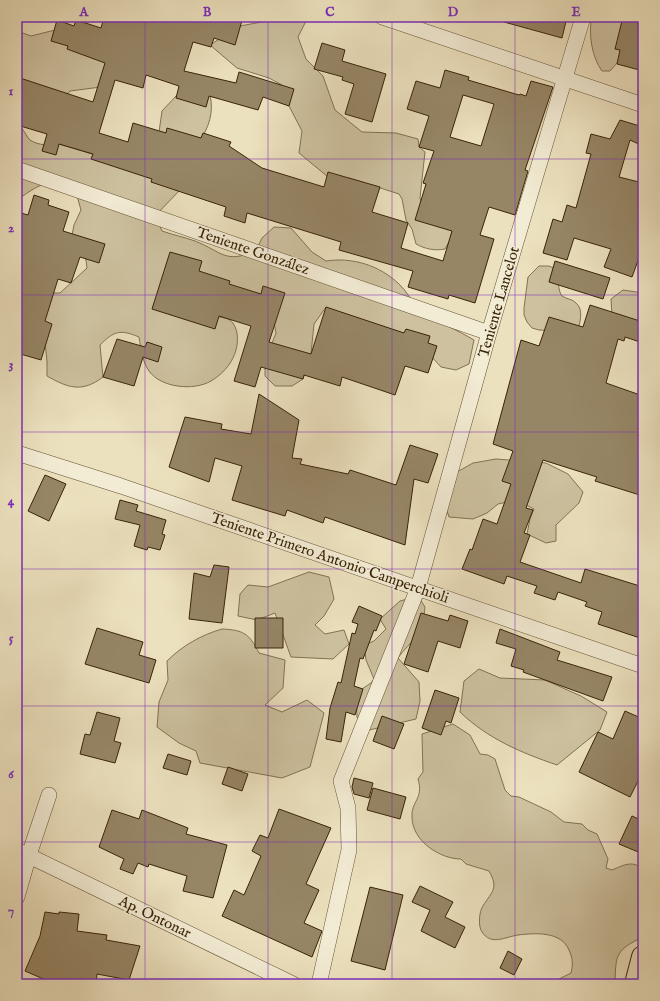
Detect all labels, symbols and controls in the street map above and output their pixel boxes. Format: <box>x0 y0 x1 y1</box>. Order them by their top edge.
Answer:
text: A <box>79 4 90 21</box>
text: B <box>203 4 212 21</box>
text: C <box>325 4 335 21</box>
text: D <box>448 4 459 21</box>
text: E <box>571 4 581 21</box>
text: 1 <box>9 83 14 100</box>
text: 2 <box>8 220 14 237</box>
street label: Teniente González <box>194 223 312 279</box>
street label: Teniente Lancelot <box>474 244 524 360</box>
text: 3 <box>9 356 14 373</box>
text: 4 <box>8 493 15 510</box>
street label: Teniente Primero Antonio Camperchioli <box>209 508 451 608</box>
text: 5 <box>9 630 14 647</box>
text: 6 <box>8 766 14 783</box>
street label: Ap. Ontonar <box>115 891 195 943</box>
text: 7 <box>8 903 14 920</box>

